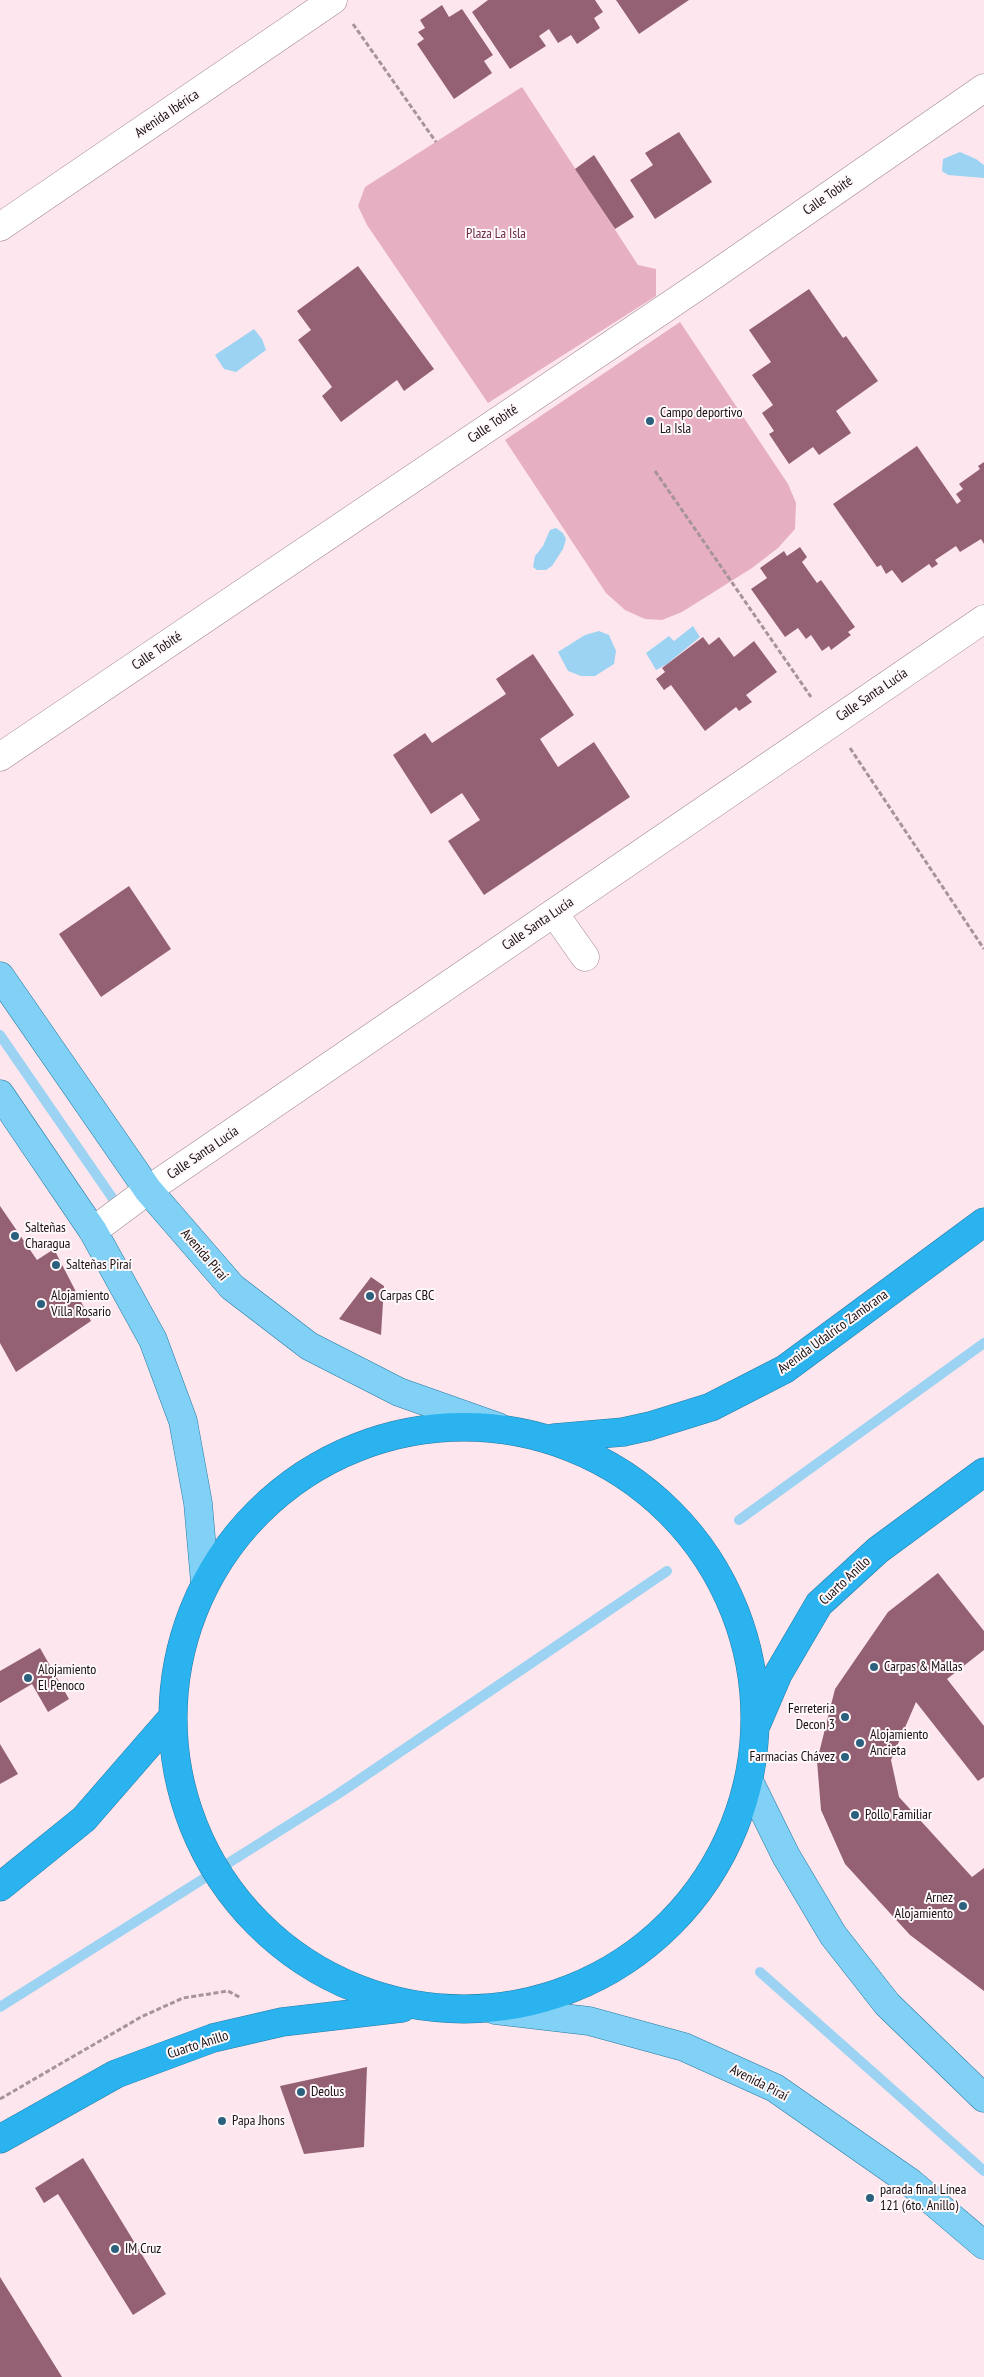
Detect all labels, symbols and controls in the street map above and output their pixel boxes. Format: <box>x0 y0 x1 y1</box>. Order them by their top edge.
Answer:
street label: Avenida Ibérica <box>132 86 202 142</box>
street label: Calle Tobité <box>800 173 856 219</box>
park label: Plaza La Isla <box>466 226 526 242</box>
street label: Calle Tobité <box>465 401 521 447</box>
place label: Campo deportivo La Isla <box>660 405 743 438</box>
marker: Campo deportivo La Isla <box>644 415 656 427</box>
street label: Calle Tobité <box>129 628 185 674</box>
street label: Calle Santa Lucía <box>833 665 911 725</box>
street label: Calle Santa Lucía <box>499 894 577 954</box>
street label: Calle Santa Lucía <box>164 1123 242 1183</box>
place label: Salteñas Charagua <box>25 1220 70 1252</box>
street label: Avenida Piraí <box>177 1226 231 1284</box>
marker: Salteñas Charagua <box>9 1230 21 1242</box>
place label: Salteñas Piraí <box>66 1257 132 1273</box>
marker: Salteñas Piraí <box>50 1259 62 1271</box>
street label: Avenida Udalrico Zambrana <box>775 1286 891 1378</box>
place label: Alojamiento Villa Rosario <box>51 1288 111 1320</box>
place label: Carpas CBC <box>380 1288 434 1304</box>
marker: Carpas CBC <box>364 1290 376 1302</box>
marker: Alojamiento Villa Rosario <box>35 1298 47 1310</box>
street label: Cuarto Anillo <box>816 1553 874 1609</box>
place label: Carpas & Mallas <box>884 1659 963 1675</box>
marker: Carpas & Mallas <box>868 1661 880 1673</box>
place label: Alojamiento El Penoco <box>38 1662 96 1694</box>
marker: Alojamiento El Penoco <box>22 1672 34 1684</box>
place label: Ferreteria Decon 3 <box>788 1701 835 1734</box>
marker: Ferreteria Decon 3 <box>839 1711 851 1723</box>
place label: Alojamiento Ancieta <box>870 1727 928 1760</box>
marker: Alojamiento Ancieta <box>854 1737 866 1749</box>
place label: Farmacias Chávez <box>749 1749 835 1765</box>
marker: Farmacias Chávez <box>839 1751 851 1763</box>
place label: Pollo Familiar <box>865 1807 932 1823</box>
marker: Pollo Familiar <box>849 1809 861 1821</box>
place label: Arnez Alojamiento <box>895 1890 953 1922</box>
marker: Arnez Alojamiento <box>957 1900 969 1912</box>
street label: Cuarto Anillo <box>165 2027 231 2063</box>
street label: Avenida Piraí <box>727 2061 791 2105</box>
place label: Deolus <box>311 2084 344 2100</box>
marker: Deolus <box>295 2086 307 2098</box>
place label: Papa Jhons <box>232 2113 285 2129</box>
marker: Papa Jhons <box>216 2115 228 2127</box>
place label: parada final Línea 121 (6to. Anillo) <box>880 2182 966 2214</box>
marker: parada final Línea 121 (6to. Anillo) <box>864 2192 876 2204</box>
place label: IM Cruz <box>125 2241 161 2257</box>
marker: IM Cruz <box>109 2243 121 2255</box>

